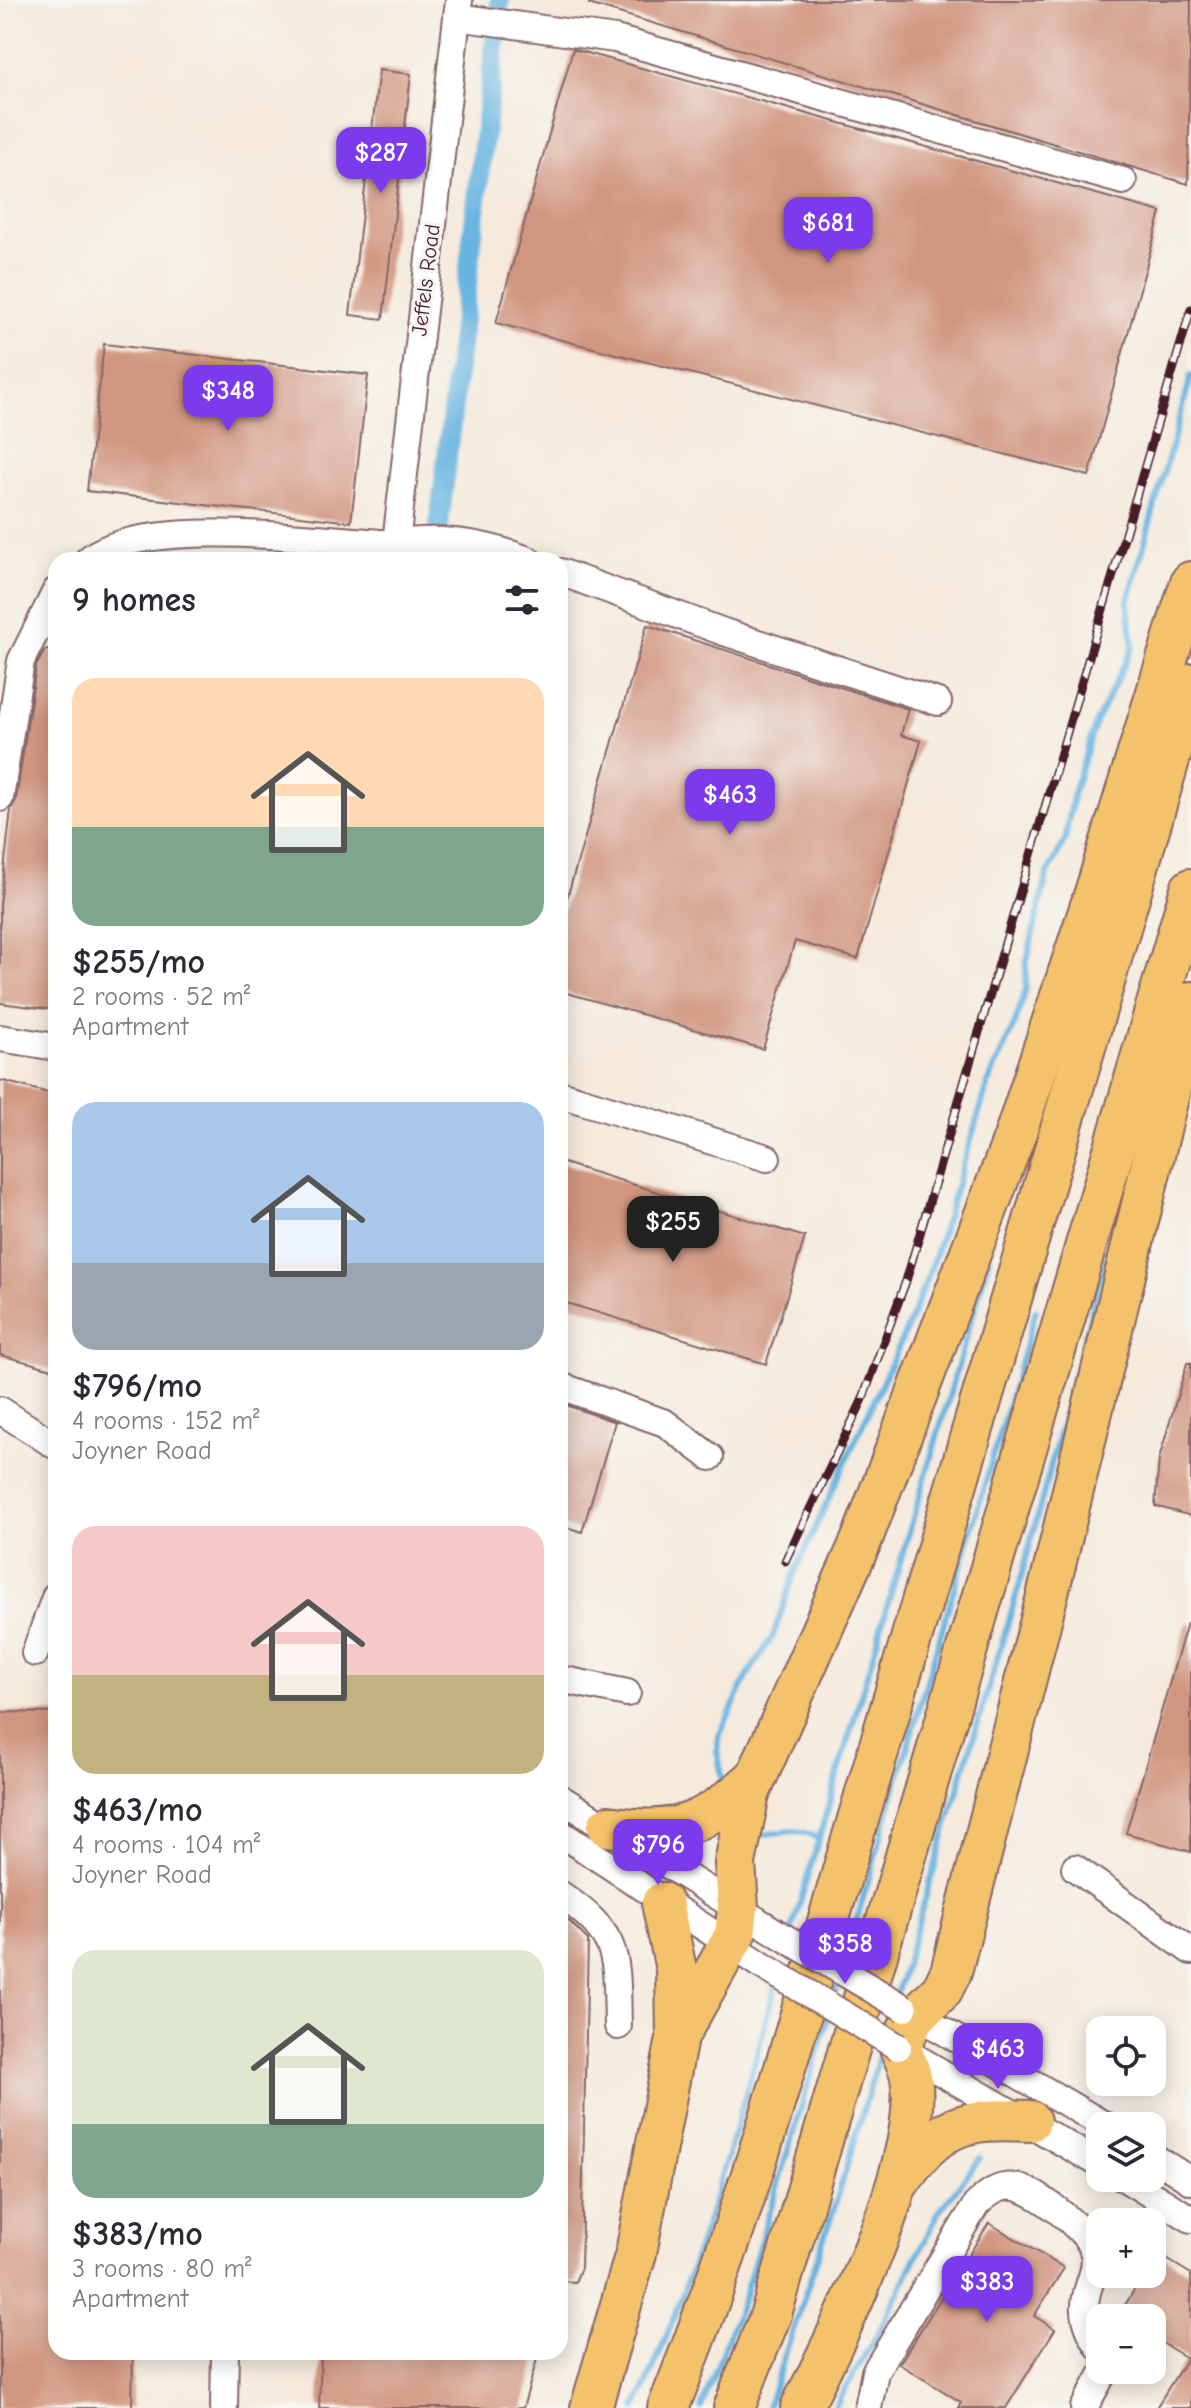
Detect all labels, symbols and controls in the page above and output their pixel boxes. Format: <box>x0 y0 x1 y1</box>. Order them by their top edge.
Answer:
pin: $287 <box>334 127 428 195</box>
text: $287 <box>354 138 408 168</box>
pin: $681 <box>781 197 875 265</box>
text: $681 <box>802 208 854 238</box>
street label: Jeffels Road <box>406 222 446 338</box>
pin: $348 <box>181 365 275 433</box>
text: $348 <box>201 376 255 406</box>
icon: filters <box>500 578 544 622</box>
text: 9 homes <box>72 580 196 620</box>
icon: home <box>236 730 380 874</box>
pin: $463 <box>683 769 777 837</box>
text: $463 <box>703 780 757 810</box>
text: $255/mo <box>72 942 205 982</box>
text: 2 rooms · 52 m² <box>72 982 250 1012</box>
text: Apartment <box>72 1012 188 1042</box>
icon: home <box>236 1154 380 1298</box>
pin: $255 <box>626 1196 720 1264</box>
text: $255 <box>645 1207 701 1237</box>
text: $796/mo <box>72 1366 202 1406</box>
text: 4 rooms · 152 m² <box>72 1406 260 1436</box>
text: Joyner Road <box>72 1436 212 1466</box>
icon: home <box>236 1578 380 1722</box>
text: $463/mo <box>72 1790 203 1830</box>
pin: $796 <box>611 1819 705 1887</box>
text: 4 rooms · 104 m² <box>72 1830 260 1860</box>
text: $796 <box>631 1830 685 1860</box>
text: Joyner Road <box>72 1860 212 1890</box>
pin: $358 <box>798 1918 892 1986</box>
text: $358 <box>817 1929 873 1959</box>
icon: home <box>236 2002 380 2146</box>
map controls <box>1086 2016 1166 2384</box>
button: locate <box>1086 2016 1166 2096</box>
pin: $463 <box>951 2023 1045 2091</box>
text: $463 <box>971 2034 1025 2064</box>
button: layers <box>1086 2112 1166 2192</box>
button: + <box>1086 2208 1166 2288</box>
text: $383/mo <box>72 2214 203 2254</box>
text: 3 rooms · 80 m² <box>72 2254 251 2284</box>
pin: $383 <box>940 2256 1034 2324</box>
text: $383 <box>960 2267 1014 2297</box>
text: Apartment <box>72 2284 188 2314</box>
button: − <box>1086 2304 1166 2384</box>

